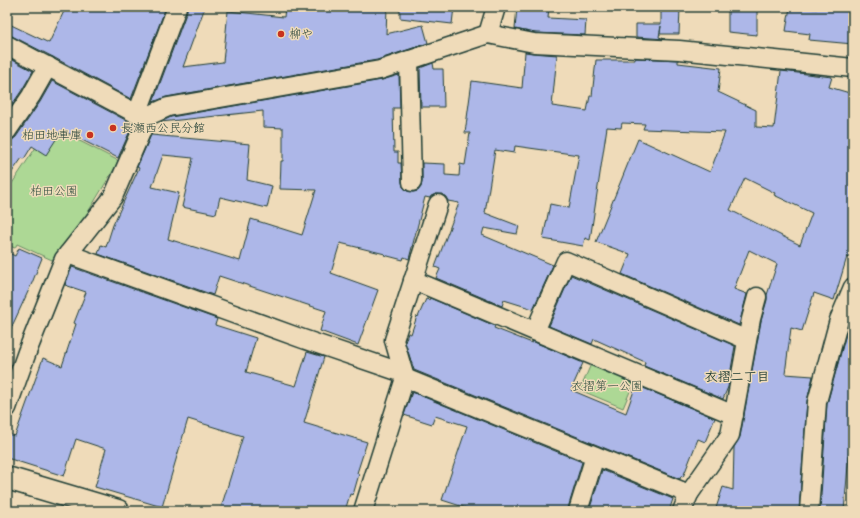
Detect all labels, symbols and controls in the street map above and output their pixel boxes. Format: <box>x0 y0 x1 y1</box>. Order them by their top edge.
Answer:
place label: 柳や <box>289 24 313 42</box>
marker: 柳や <box>276 29 286 39</box>
place label: 長瀬西公民分館 <box>121 118 205 136</box>
marker: 長瀬西公民分館 <box>108 123 118 133</box>
place label: 柏田地車庫 <box>22 125 82 143</box>
marker: 柏田地車庫 <box>85 130 95 140</box>
park label: 柏田公園 <box>30 181 78 199</box>
district label: 衣摺二丁目 <box>704 366 770 385</box>
park label: 衣摺第一公園 <box>571 376 643 394</box>

